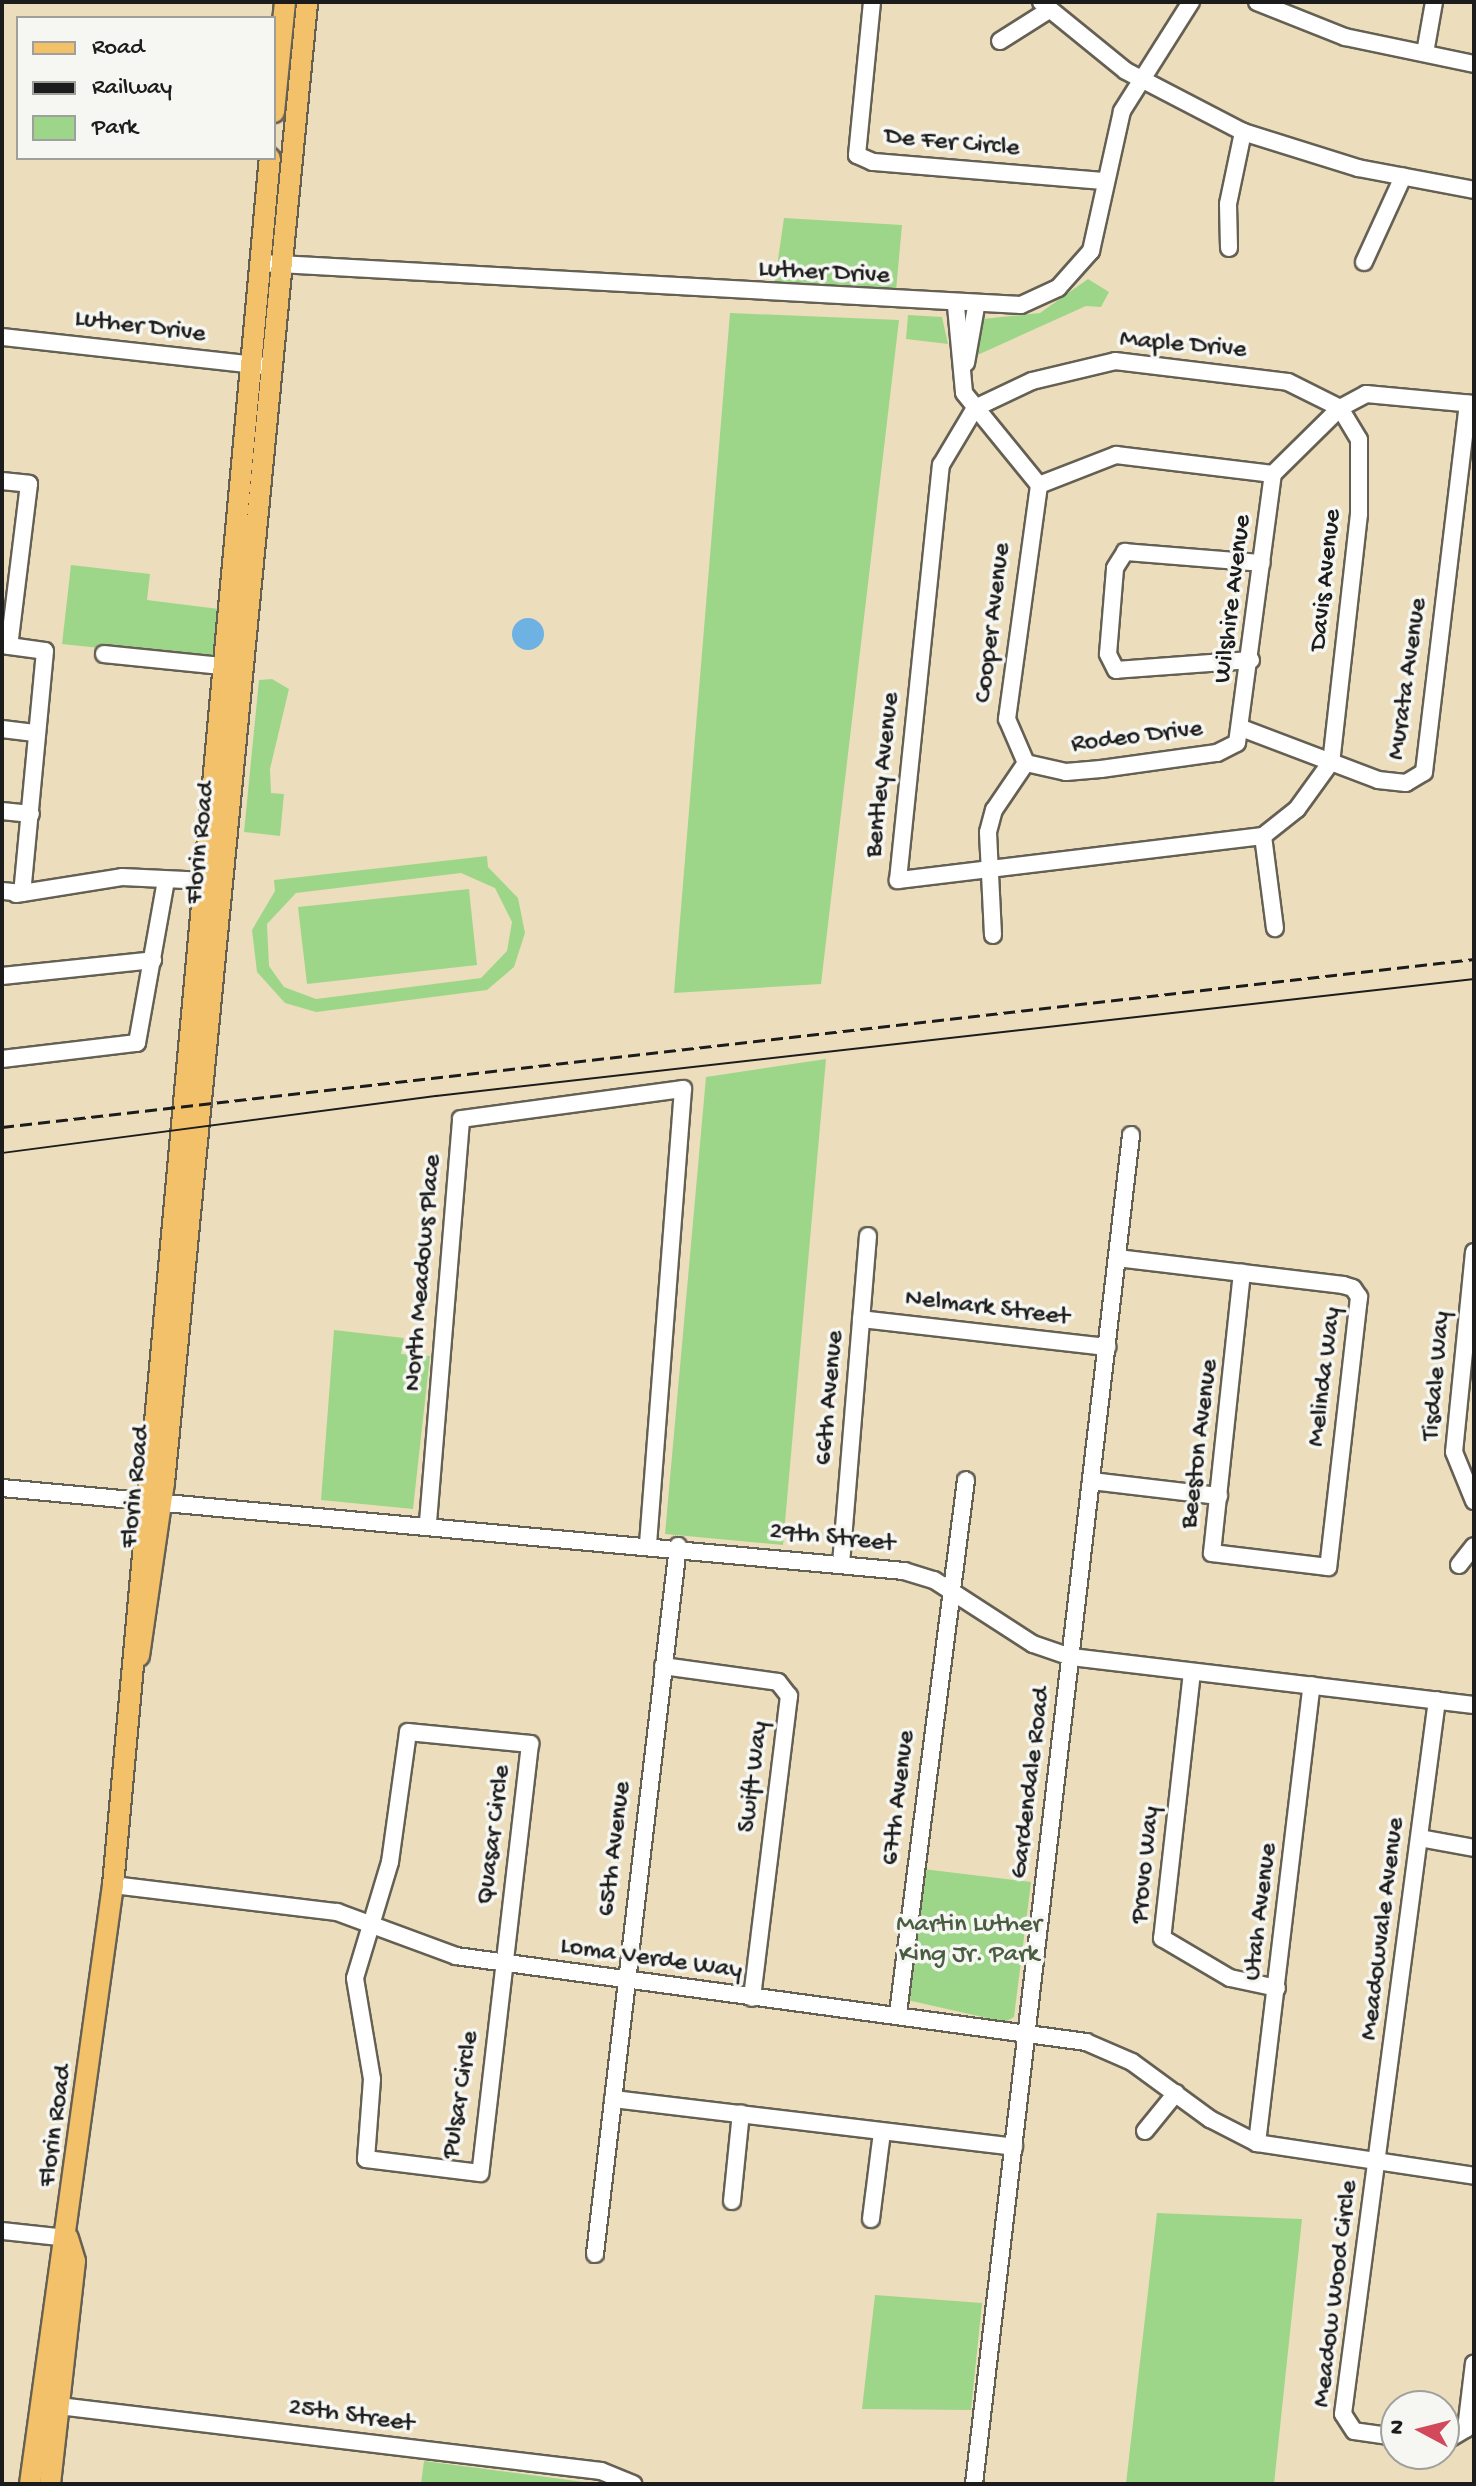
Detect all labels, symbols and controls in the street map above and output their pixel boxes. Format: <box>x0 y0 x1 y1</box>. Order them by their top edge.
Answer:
legend <box>16 16 276 160</box>
text: Road <box>92 34 144 63</box>
text: Railway <box>92 74 172 103</box>
text: Park <box>92 114 138 143</box>
street label: De Fer Circle <box>883 123 1021 165</box>
street label: Luther Drive <box>757 255 891 293</box>
street label: Luther Drive <box>73 304 207 352</box>
street label: Maple Drive <box>1118 325 1248 367</box>
street label: Davis Avenue <box>1304 508 1350 652</box>
street label: Wilshire Avenue <box>1208 513 1260 685</box>
street label: Cooper Avenue <box>969 541 1019 705</box>
street label: Murata Avenue <box>1382 596 1436 762</box>
street label: Bentley Avenue <box>860 691 908 859</box>
street label: Rodeo Drive <box>1070 714 1204 762</box>
street label: Florin Road <box>180 780 224 906</box>
street label: North Meadows Place <box>398 1153 450 1393</box>
street label: Nelmark Street <box>903 1283 1071 1335</box>
street label: Melinda Way <box>1302 1305 1350 1449</box>
street label: Tisdale Way <box>1417 1310 1459 1442</box>
street label: 66th Avenue <box>810 1329 852 1467</box>
street label: Beeston Avenue <box>1175 1357 1227 1531</box>
street label: Florin Road <box>115 1424 159 1550</box>
street label: 29th Street <box>768 1517 896 1561</box>
street label: Gardendale Road <box>1005 1685 1059 1881</box>
street label: Swift Way <box>733 1720 777 1834</box>
street label: 67th Avenue <box>876 1729 924 1867</box>
street label: Quasar Circle <box>471 1763 519 1907</box>
street label: 65th Avenue <box>592 1780 640 1918</box>
street label: Provo Way <box>1125 1805 1169 1925</box>
street label: Meadowvale Avenue <box>1355 1816 1413 2042</box>
street label: Utah Avenue <box>1238 1841 1286 1983</box>
park label: Martin Luther King Jr. Park <box>896 1910 1042 1972</box>
street label: Loma Verde Way <box>558 1932 744 1988</box>
street label: Pulsar Circle <box>437 2029 487 2161</box>
street label: Florin Road <box>33 2063 81 2189</box>
street label: Meadow Wood Circle <box>1308 2179 1366 2409</box>
north arrow <box>1380 2390 1460 2470</box>
street label: 25th Street <box>286 2393 416 2441</box>
text: N <box>1384 2419 1412 2436</box>

